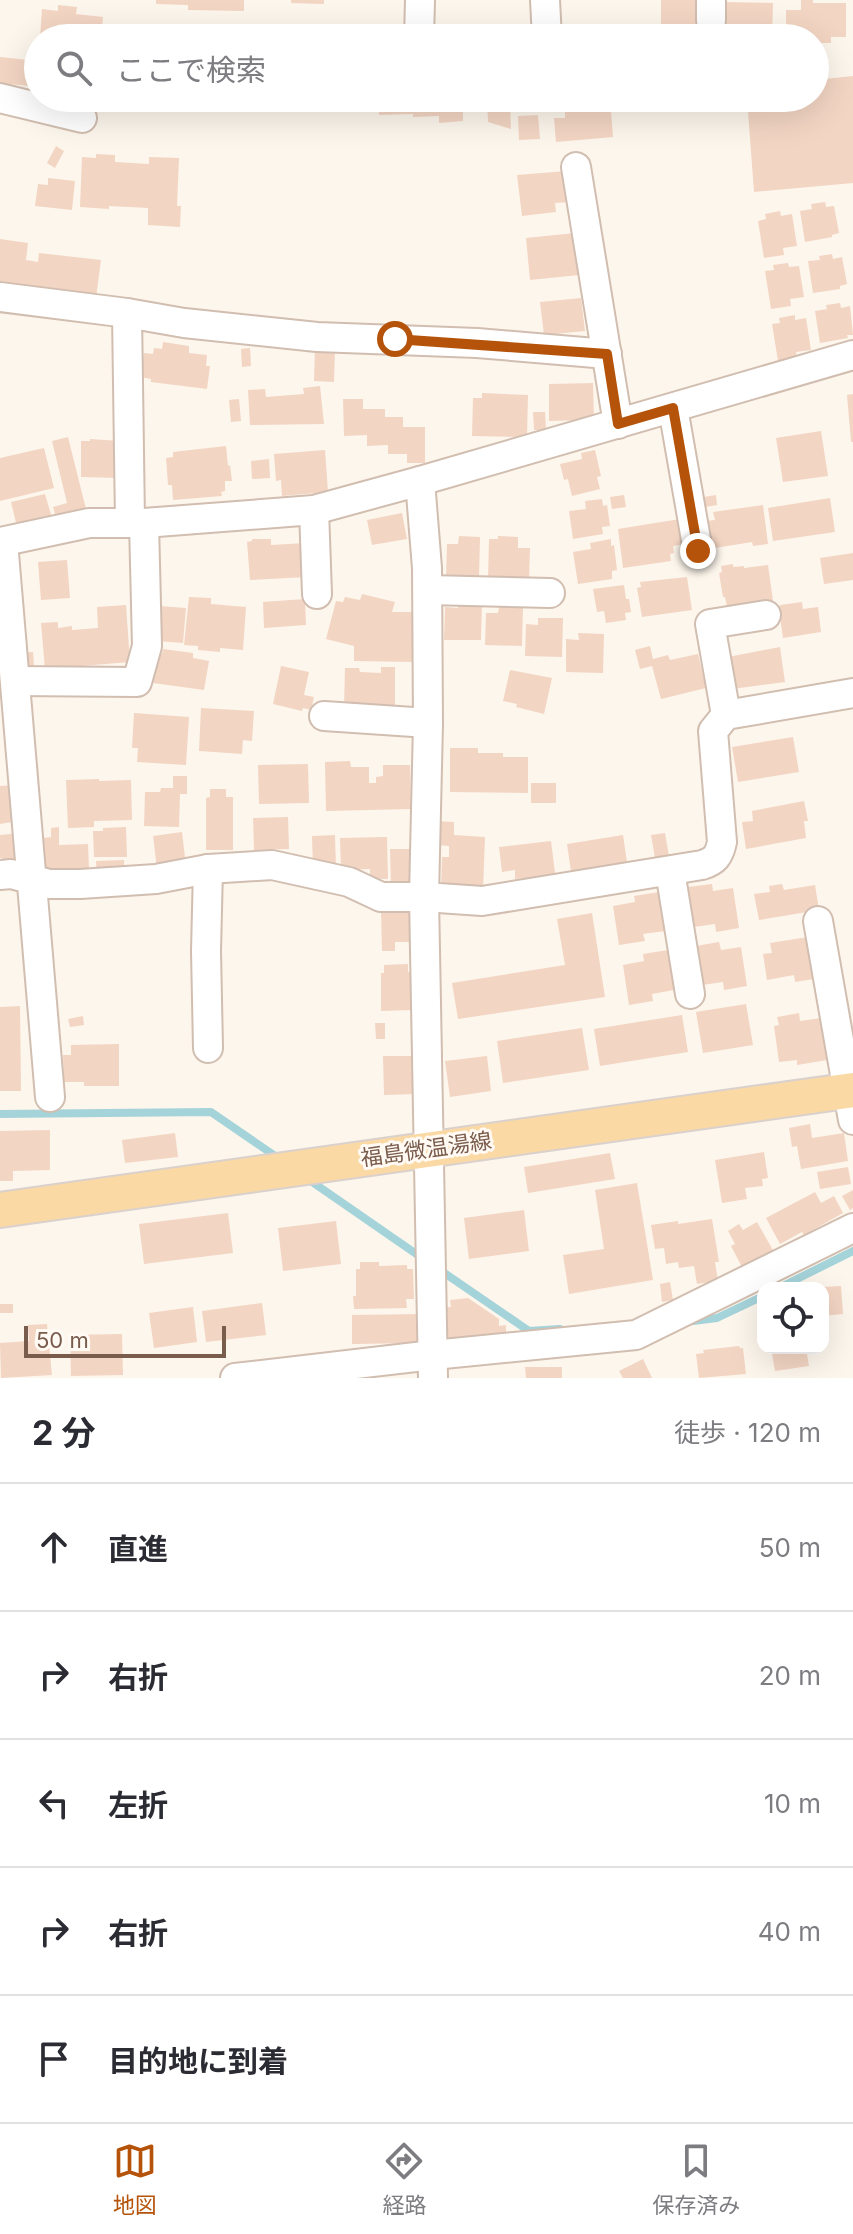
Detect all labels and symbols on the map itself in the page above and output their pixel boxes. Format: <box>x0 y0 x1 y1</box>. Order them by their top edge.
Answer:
route start <box>377 321 413 357</box>
route end <box>680 533 716 569</box>
street label: 福島微温湯線 <box>359 1127 493 1171</box>
scale bar <box>24 1322 226 1358</box>

